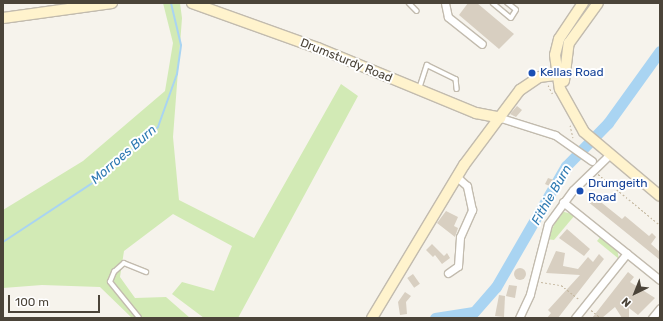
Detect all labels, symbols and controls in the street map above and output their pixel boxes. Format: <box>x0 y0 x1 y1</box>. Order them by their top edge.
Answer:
street label: Drumsturdy Road <box>298 36 394 86</box>
place label: Kellas Road <box>540 66 604 80</box>
marker: Kellas Road <box>527 68 537 78</box>
water label: Morroes Burn <box>88 122 160 188</box>
water label: Fithie Burn <box>529 162 575 228</box>
place label: Drumgeith Road <box>588 177 648 205</box>
marker: Drumgeith Road <box>575 186 585 196</box>
north arrow <box>615 273 655 313</box>
scale bar <box>10 287 102 313</box>
text: 100 m <box>15 295 49 309</box>
text: N <box>619 295 634 310</box>

